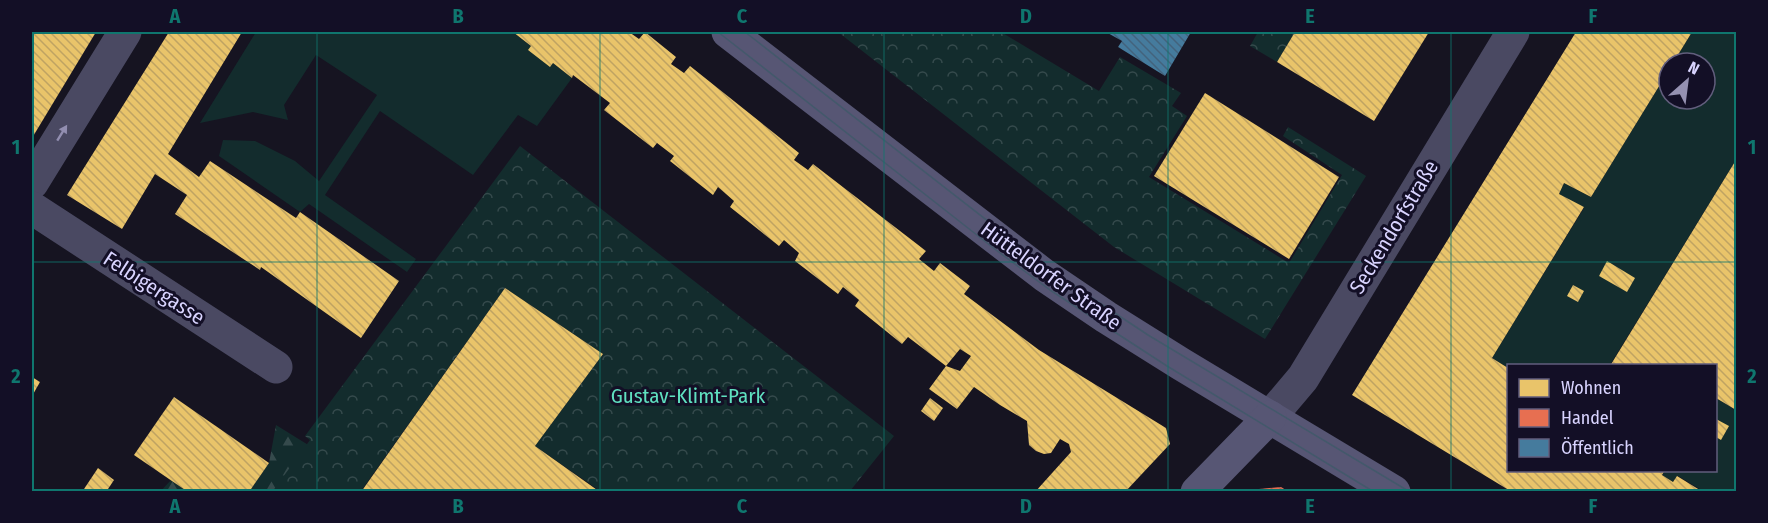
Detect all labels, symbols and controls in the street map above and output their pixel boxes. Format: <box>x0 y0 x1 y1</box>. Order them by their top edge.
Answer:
text: A <box>169 4 182 28</box>
text: B <box>452 4 464 28</box>
text: C <box>737 4 748 28</box>
text: D <box>1020 4 1032 28</box>
text: E <box>1305 4 1315 28</box>
text: F <box>1589 4 1598 28</box>
north arrow <box>1657 51 1717 111</box>
text: N <box>1685 58 1703 79</box>
one-way arrow <box>57 125 68 141</box>
text: 1 <box>12 135 20 159</box>
text: 1 <box>1748 135 1756 159</box>
street label: Seckendorfstraße <box>1344 155 1444 299</box>
street label: Hütteldorfer Straße <box>976 216 1126 336</box>
street label: Felbigergasse <box>98 246 210 330</box>
text: 2 <box>10 364 21 388</box>
legend <box>1507 364 1717 472</box>
text: 2 <box>1746 364 1757 388</box>
text: Wohnen <box>1561 377 1621 399</box>
park label: Gustav-Klimt-Park <box>611 383 766 409</box>
text: Handel <box>1561 407 1614 429</box>
text: Öffentlich <box>1561 437 1634 459</box>
text: A <box>169 494 182 518</box>
text: B <box>452 494 464 518</box>
text: C <box>737 494 748 518</box>
text: D <box>1020 494 1032 518</box>
text: E <box>1305 494 1315 518</box>
text: F <box>1589 494 1598 518</box>

